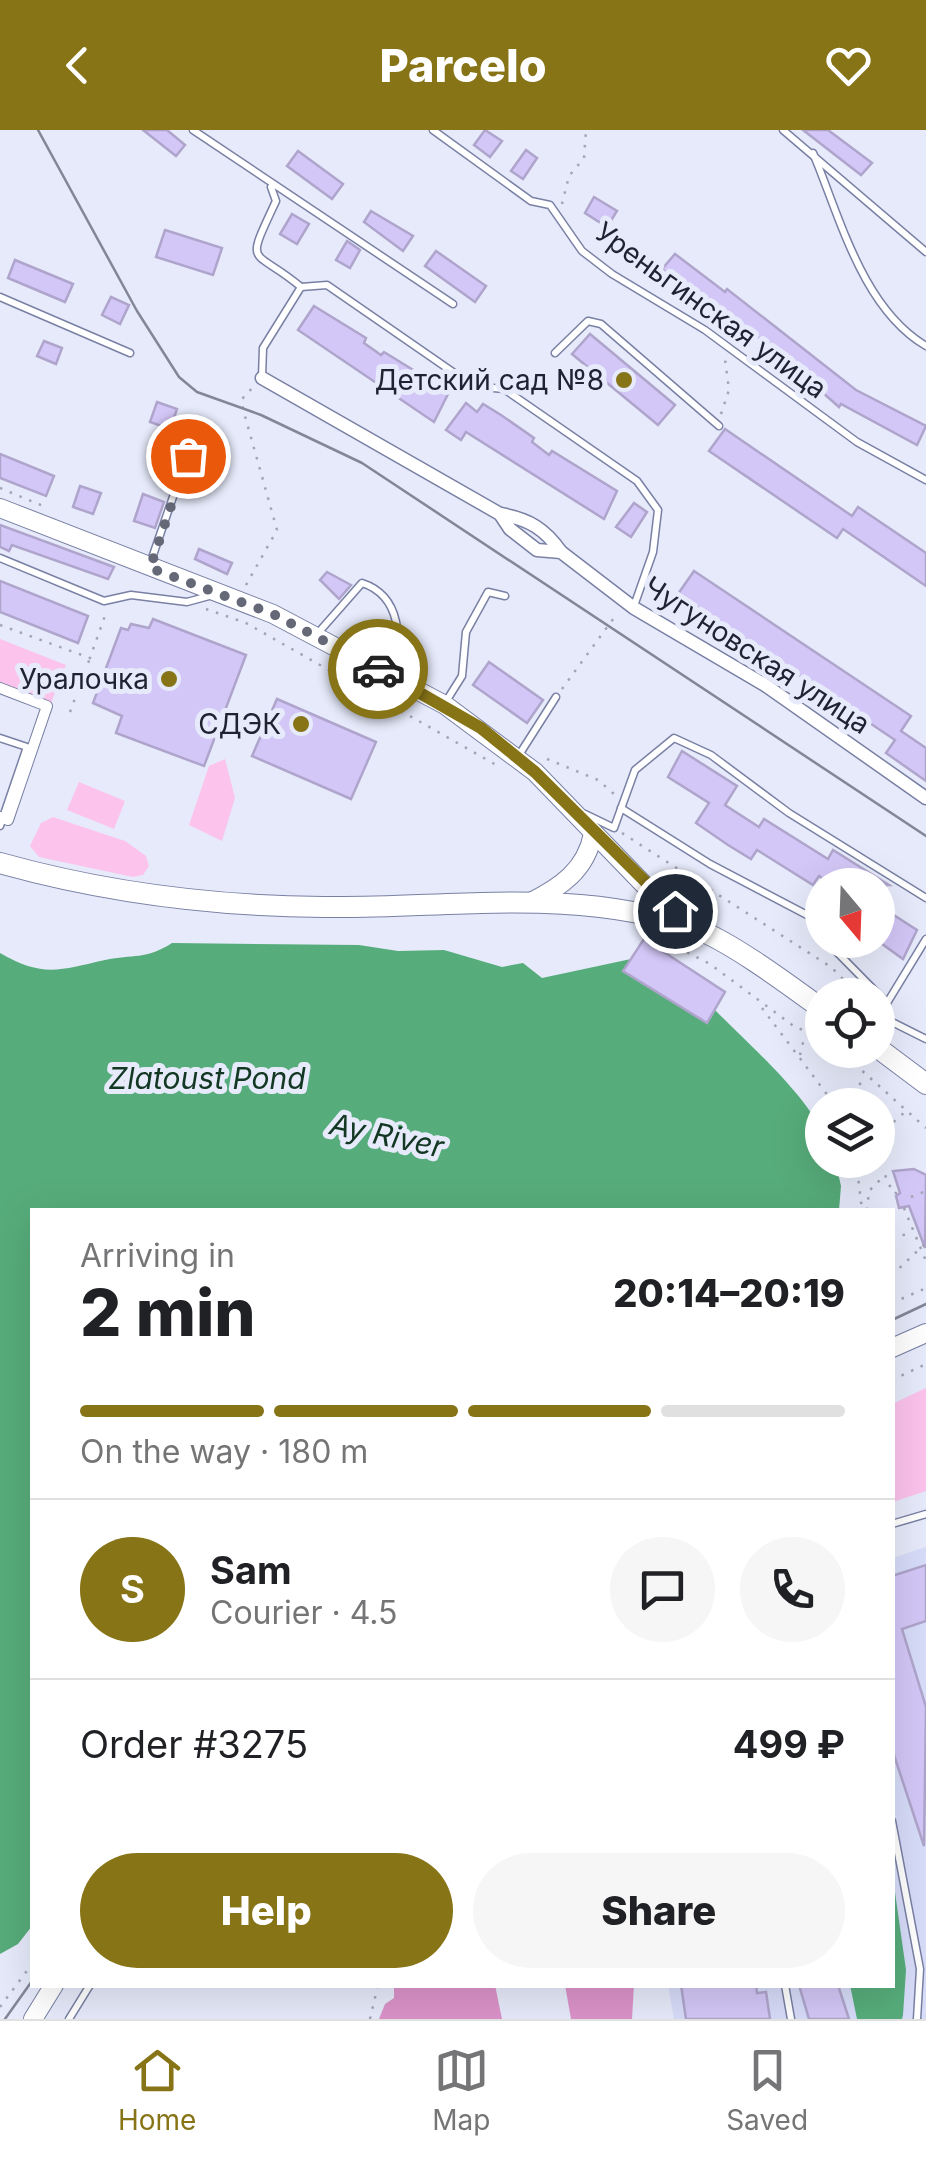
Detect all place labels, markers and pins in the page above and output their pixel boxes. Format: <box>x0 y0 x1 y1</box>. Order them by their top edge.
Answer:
place label: Детский сад №8 <box>375 363 604 397</box>
marker: Детский сад №8 <box>613 369 635 391</box>
pin <box>146 414 231 499</box>
place label: Уралочка <box>19 662 149 696</box>
marker: Уралочка <box>158 668 180 690</box>
place label: СДЭК <box>198 707 281 741</box>
marker: СДЭК <box>290 713 312 735</box>
pin <box>633 869 718 954</box>

